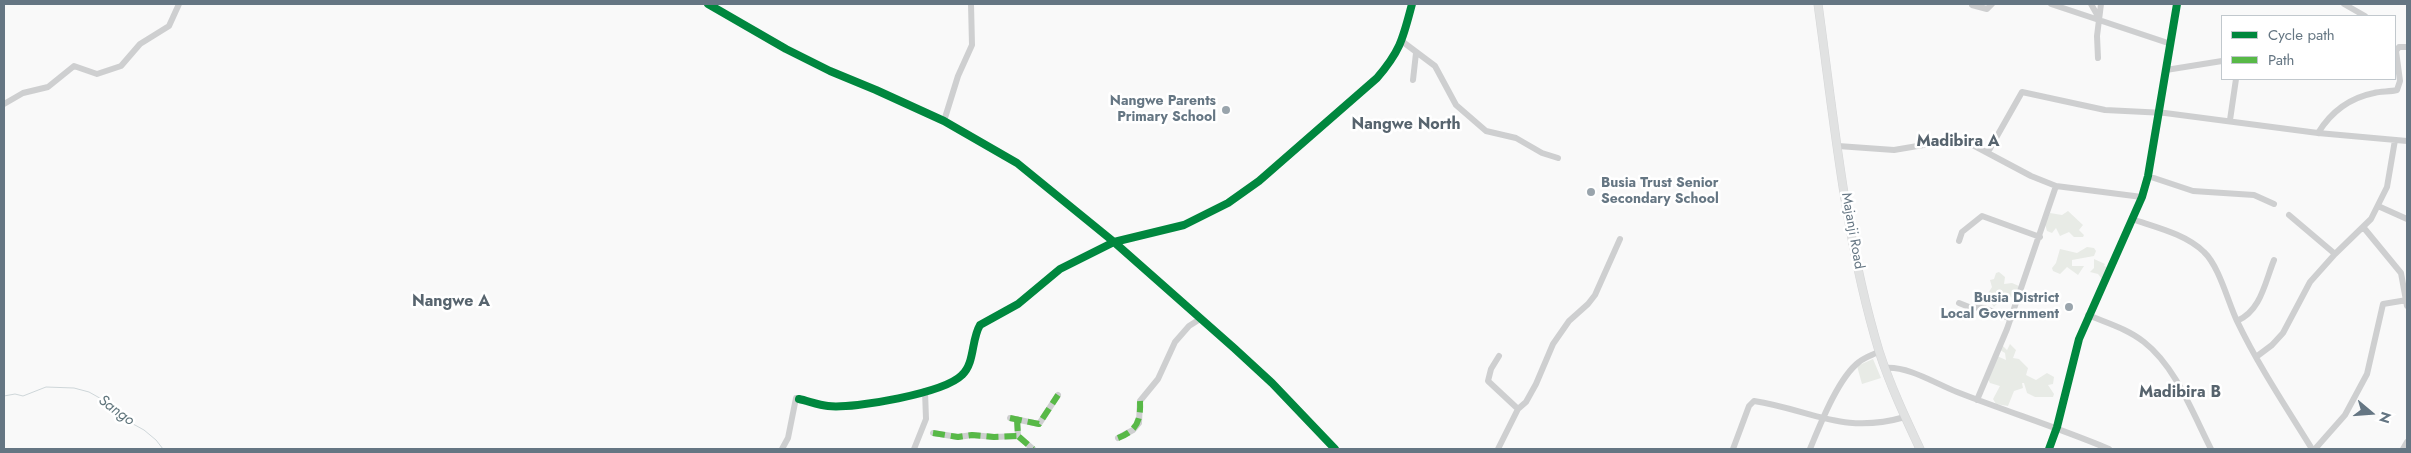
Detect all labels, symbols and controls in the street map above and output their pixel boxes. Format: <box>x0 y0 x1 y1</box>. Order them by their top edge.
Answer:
legend <box>2221 15 2396 80</box>
text: Cycle path <box>2268 24 2335 46</box>
text: Path <box>2268 49 2294 71</box>
place label: Nangwe Parents Primary School <box>1110 94 1216 126</box>
marker: Nangwe Parents Primary School <box>1220 104 1232 116</box>
district label: Nangwe North <box>1351 115 1461 135</box>
district label: Madibira A <box>1916 132 2000 152</box>
place label: Busia Trust Senior Secondary School <box>1601 176 1719 208</box>
marker: Busia Trust Senior Secondary School <box>1585 186 1597 198</box>
street label: Majanji Road <box>1837 192 1867 270</box>
place label: Busia District Local Government <box>1940 291 2059 324</box>
district label: Nangwe A <box>412 292 490 312</box>
marker: Busia District Local Government <box>2063 301 2075 313</box>
district label: Madibira B <box>2139 383 2221 403</box>
north arrow <box>2346 388 2396 438</box>
water label: Sango <box>94 392 138 430</box>
text: N <box>2374 409 2396 426</box>

